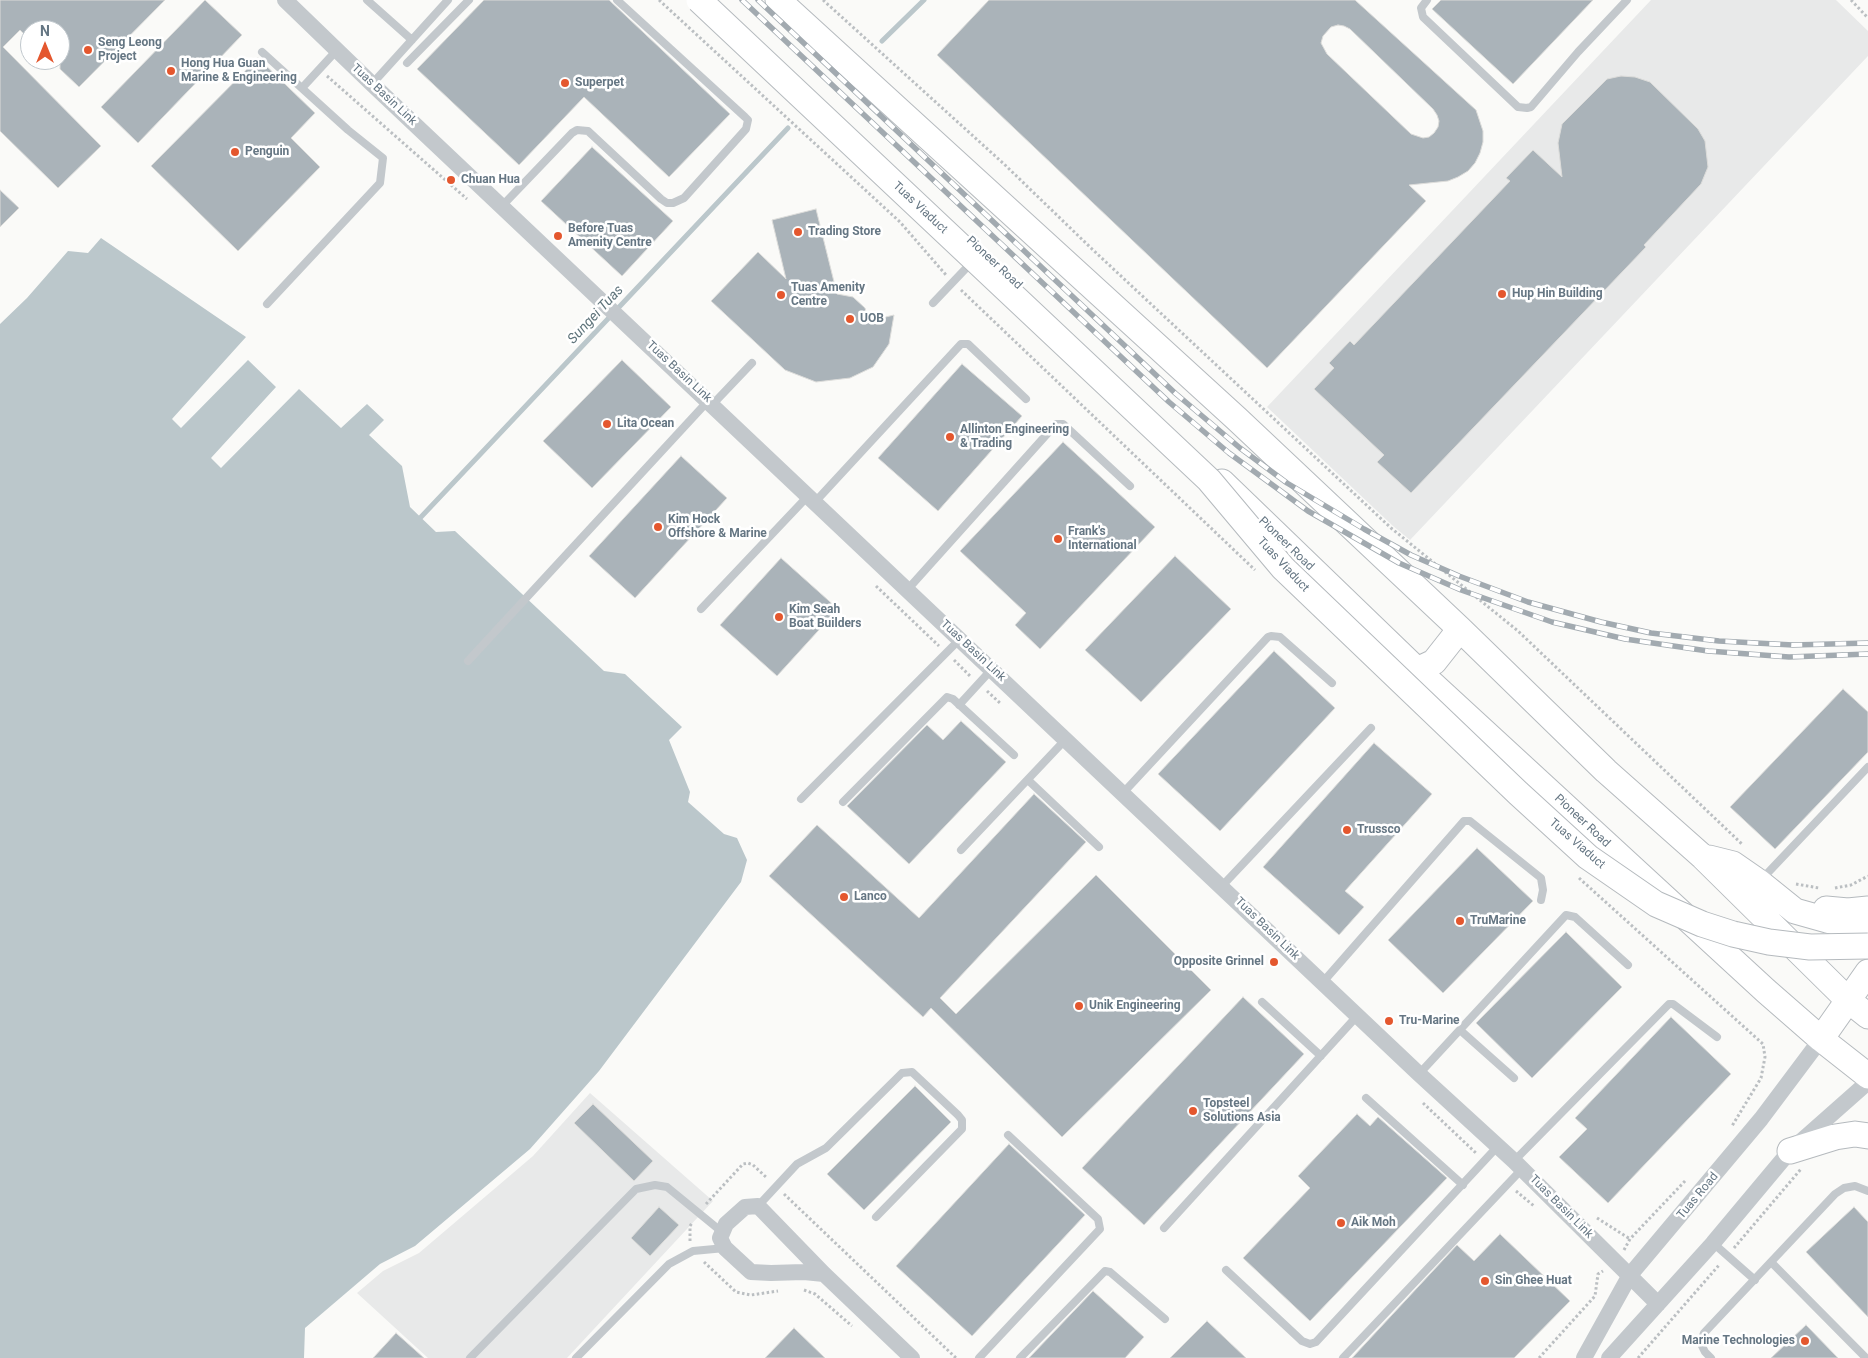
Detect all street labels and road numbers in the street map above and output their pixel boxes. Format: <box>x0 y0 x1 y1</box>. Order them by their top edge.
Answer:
street label: Tuas Basin Link <box>348 61 420 129</box>
street label: Tuas Viaduct <box>890 179 950 237</box>
street label: Pioneer Road <box>963 233 1025 293</box>
street label: Tuas Basin Link <box>643 338 715 406</box>
street label: Pioneer Road <box>1255 514 1317 574</box>
street label: Tuas Viaduct <box>1254 535 1312 595</box>
street label: Tuas Basin Link <box>937 617 1009 685</box>
street label: Pioneer Road <box>1551 791 1613 851</box>
street label: Tuas Viaduct <box>1546 816 1608 872</box>
street label: Tuas Basin Link <box>1232 895 1302 963</box>
street label: Tuas Road <box>1674 1170 1722 1222</box>
street label: Tuas Basin Link <box>1526 1172 1596 1242</box>

